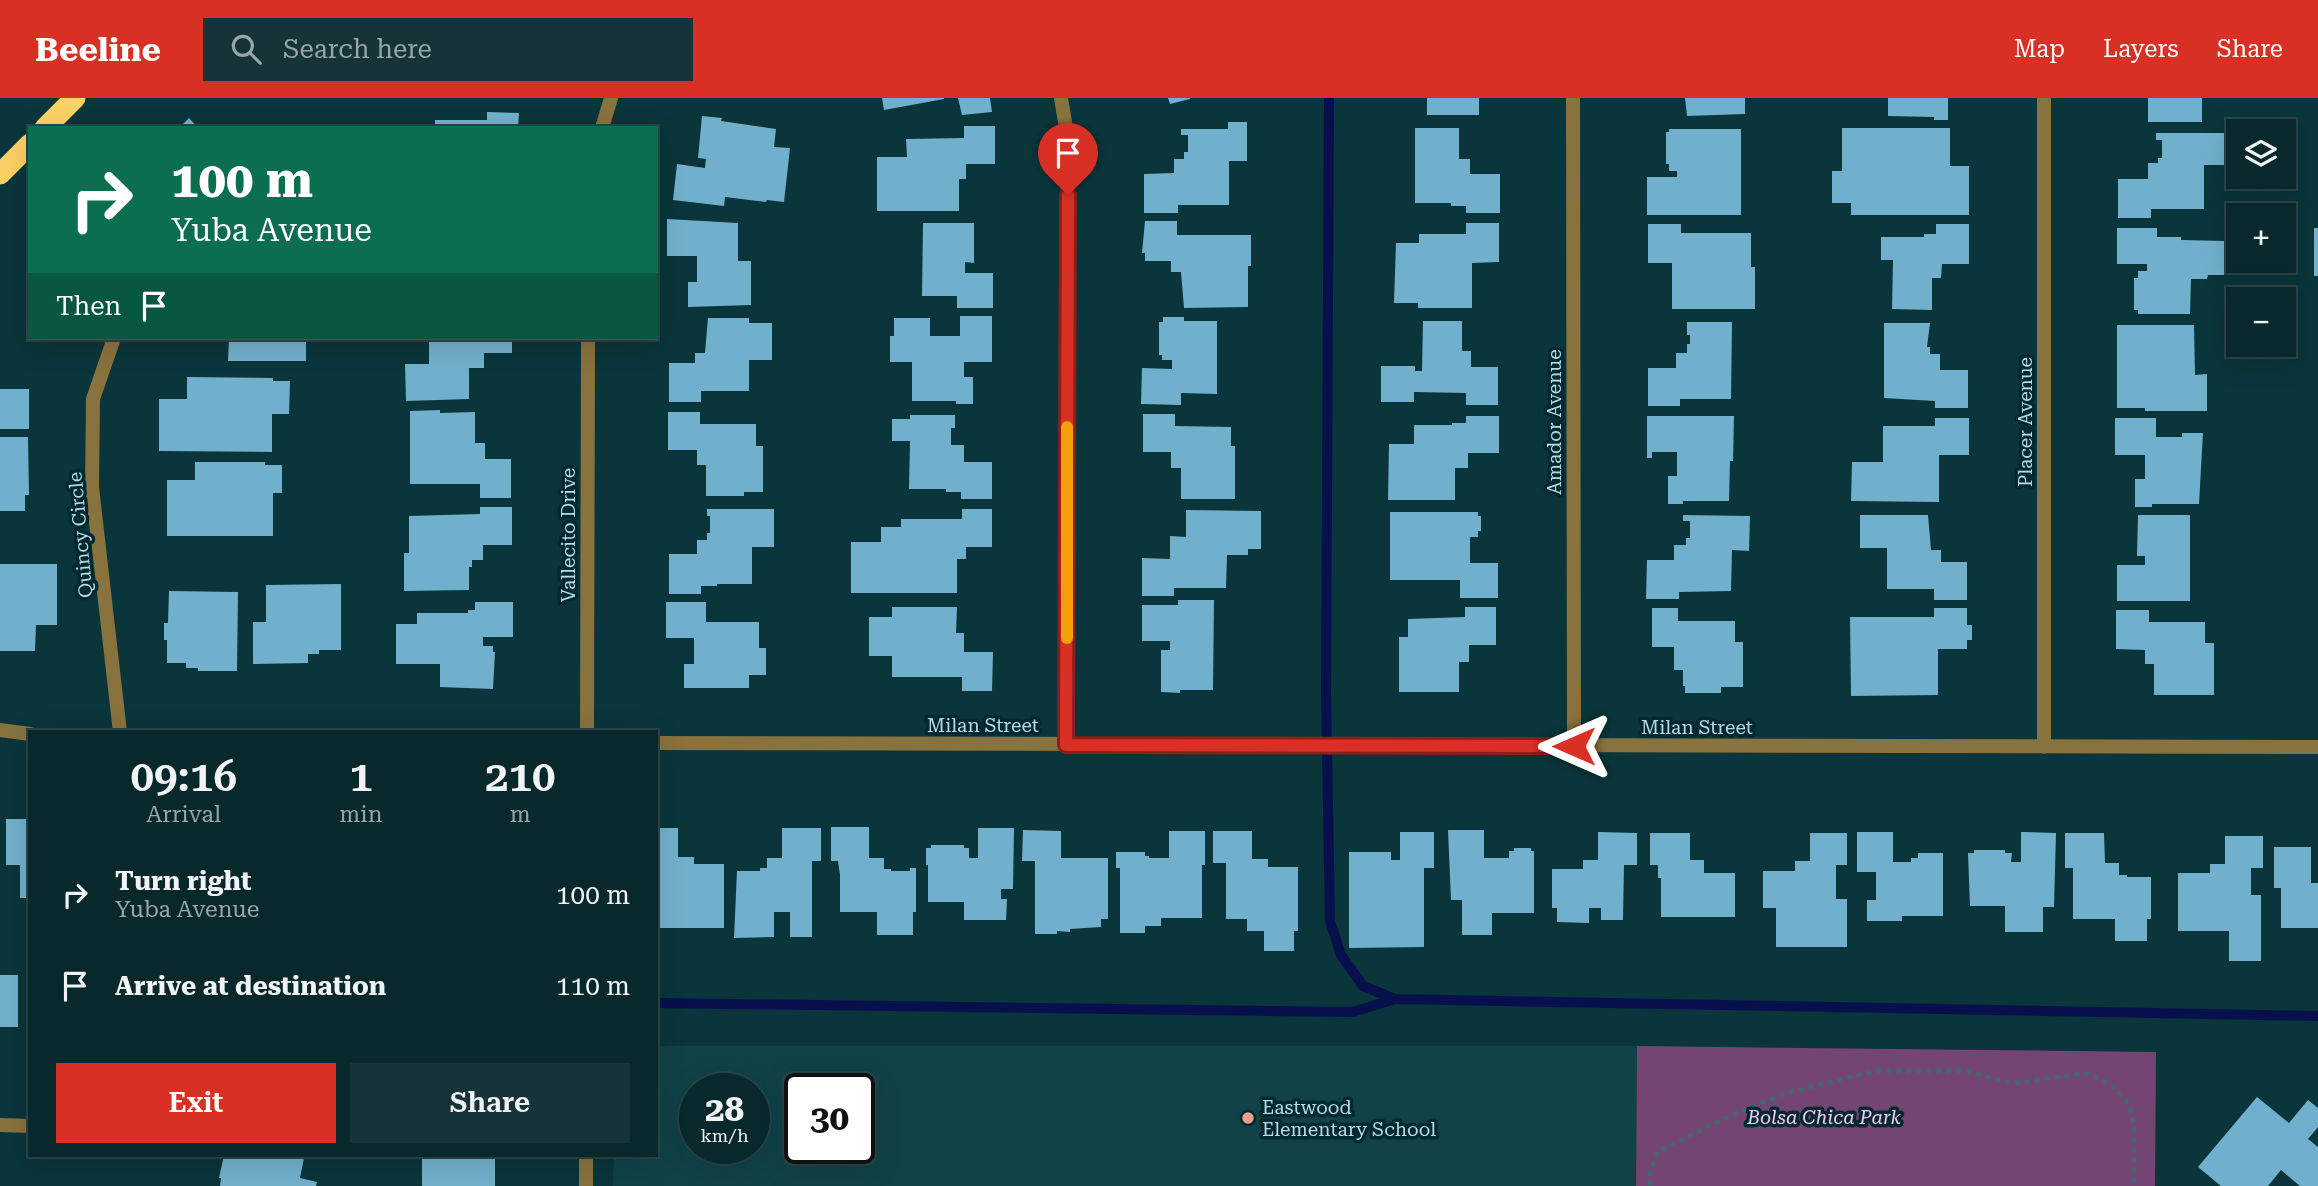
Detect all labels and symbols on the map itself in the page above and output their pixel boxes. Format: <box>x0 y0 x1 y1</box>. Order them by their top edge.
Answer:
pin <box>1038 123 1098 195</box>
street label: Amador Avenue <box>1543 349 1566 495</box>
street label: Placer Avenue <box>2014 357 2037 487</box>
street label: Vallecito Drive <box>557 468 580 602</box>
street label: Quincy Circle <box>64 471 97 599</box>
position arrow <box>1537 709 1611 783</box>
street label: Milan Street <box>927 714 1039 737</box>
street label: Milan Street <box>1641 716 1753 739</box>
speed limit sign: 30 <box>784 1073 875 1164</box>
place label: Eastwood Elementary School <box>1262 1096 1436 1141</box>
park label: Bolsa Chica Park <box>1746 1106 1901 1129</box>
marker: Eastwood Elementary School <box>1240 1110 1256 1126</box>

